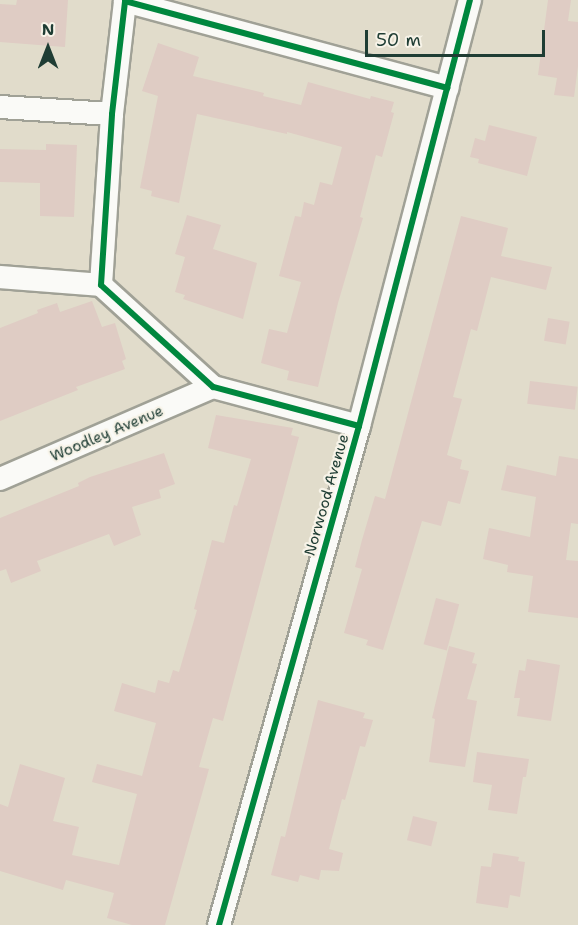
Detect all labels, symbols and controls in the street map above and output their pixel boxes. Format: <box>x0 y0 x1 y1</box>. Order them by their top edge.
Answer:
north arrow <box>18 18 78 78</box>
scale bar <box>368 18 548 56</box>
text: N <box>42 19 54 40</box>
text: 50 m <box>376 28 421 52</box>
street label: Woodley Avenue <box>48 402 166 466</box>
street label: Norwood Avenue <box>301 432 353 558</box>

